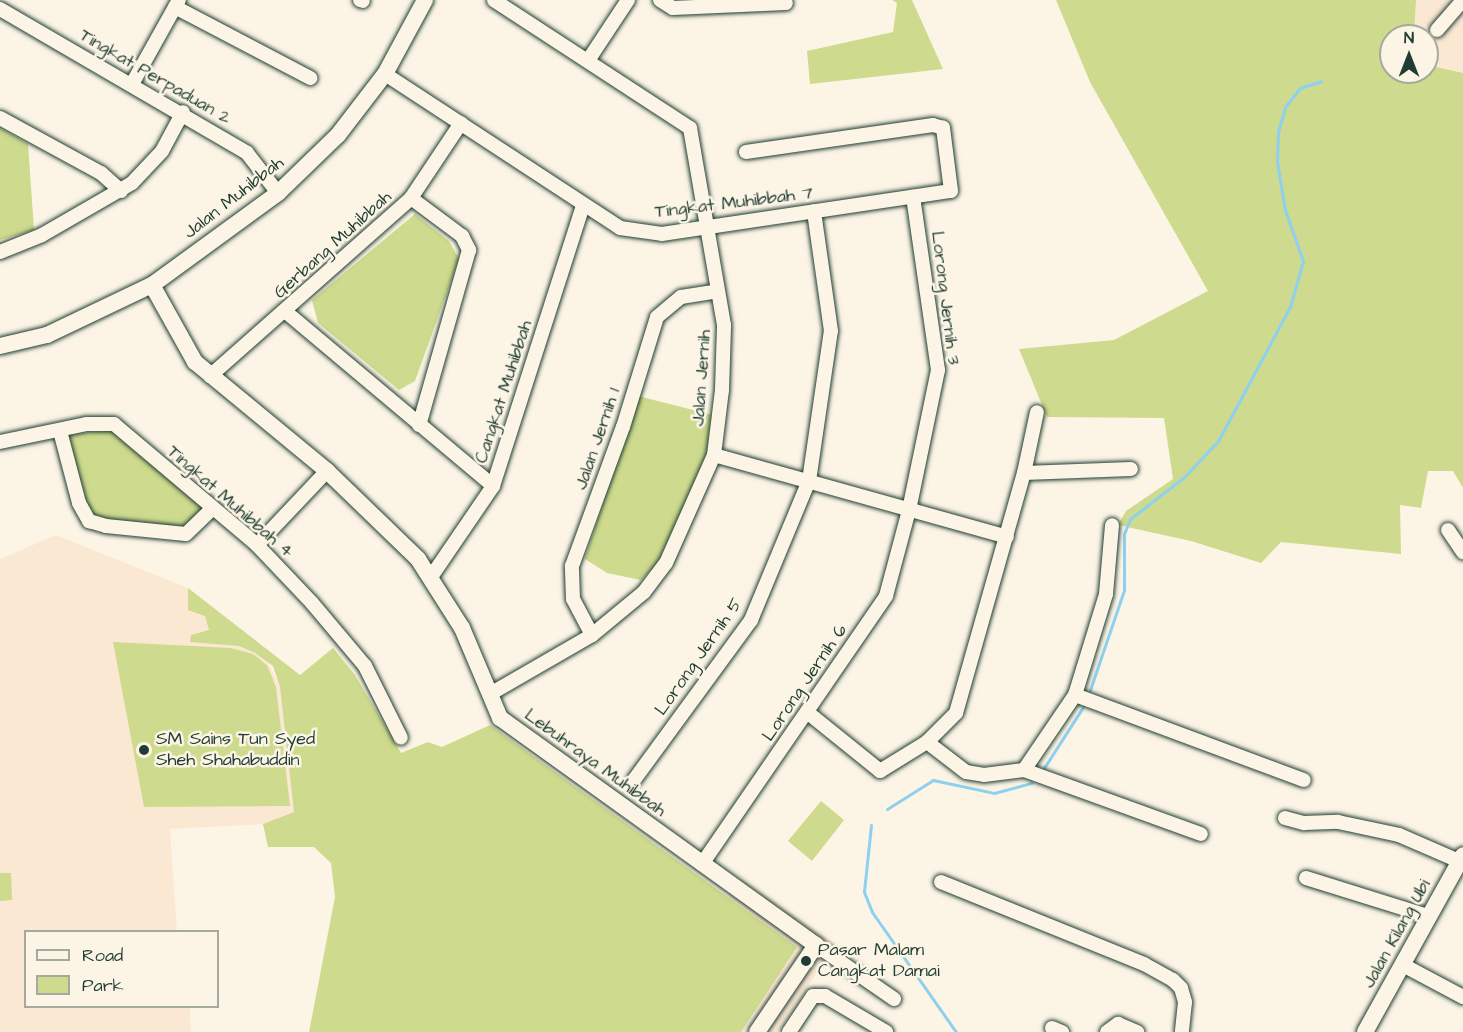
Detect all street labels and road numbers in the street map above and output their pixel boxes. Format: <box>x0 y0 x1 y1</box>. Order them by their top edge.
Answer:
street label: Tingkat Perpaduan 2 <box>75 25 235 129</box>
street label: Jalan Muhibbah <box>180 152 288 244</box>
street label: Tingkat Muhibbah 7 <box>654 183 814 223</box>
street label: Gerbang Muhibbah <box>270 187 396 303</box>
street label: Lorong Jernih 3 <box>926 230 964 366</box>
street label: Cangkat Muhibbah <box>471 318 537 466</box>
street label: Jalan Jernih <box>688 329 716 427</box>
street label: Jalan Jernih 1 <box>570 385 626 493</box>
street label: Tingkat Muhibbah 4 <box>162 441 298 563</box>
street label: Lorong Jernih 5 <box>651 594 747 720</box>
street label: Lorong Jernih 6 <box>758 620 852 746</box>
street label: Lebuhraya Muhibbah <box>520 704 670 822</box>
street label: Jalan Kilang Ubi <box>1358 876 1436 992</box>

